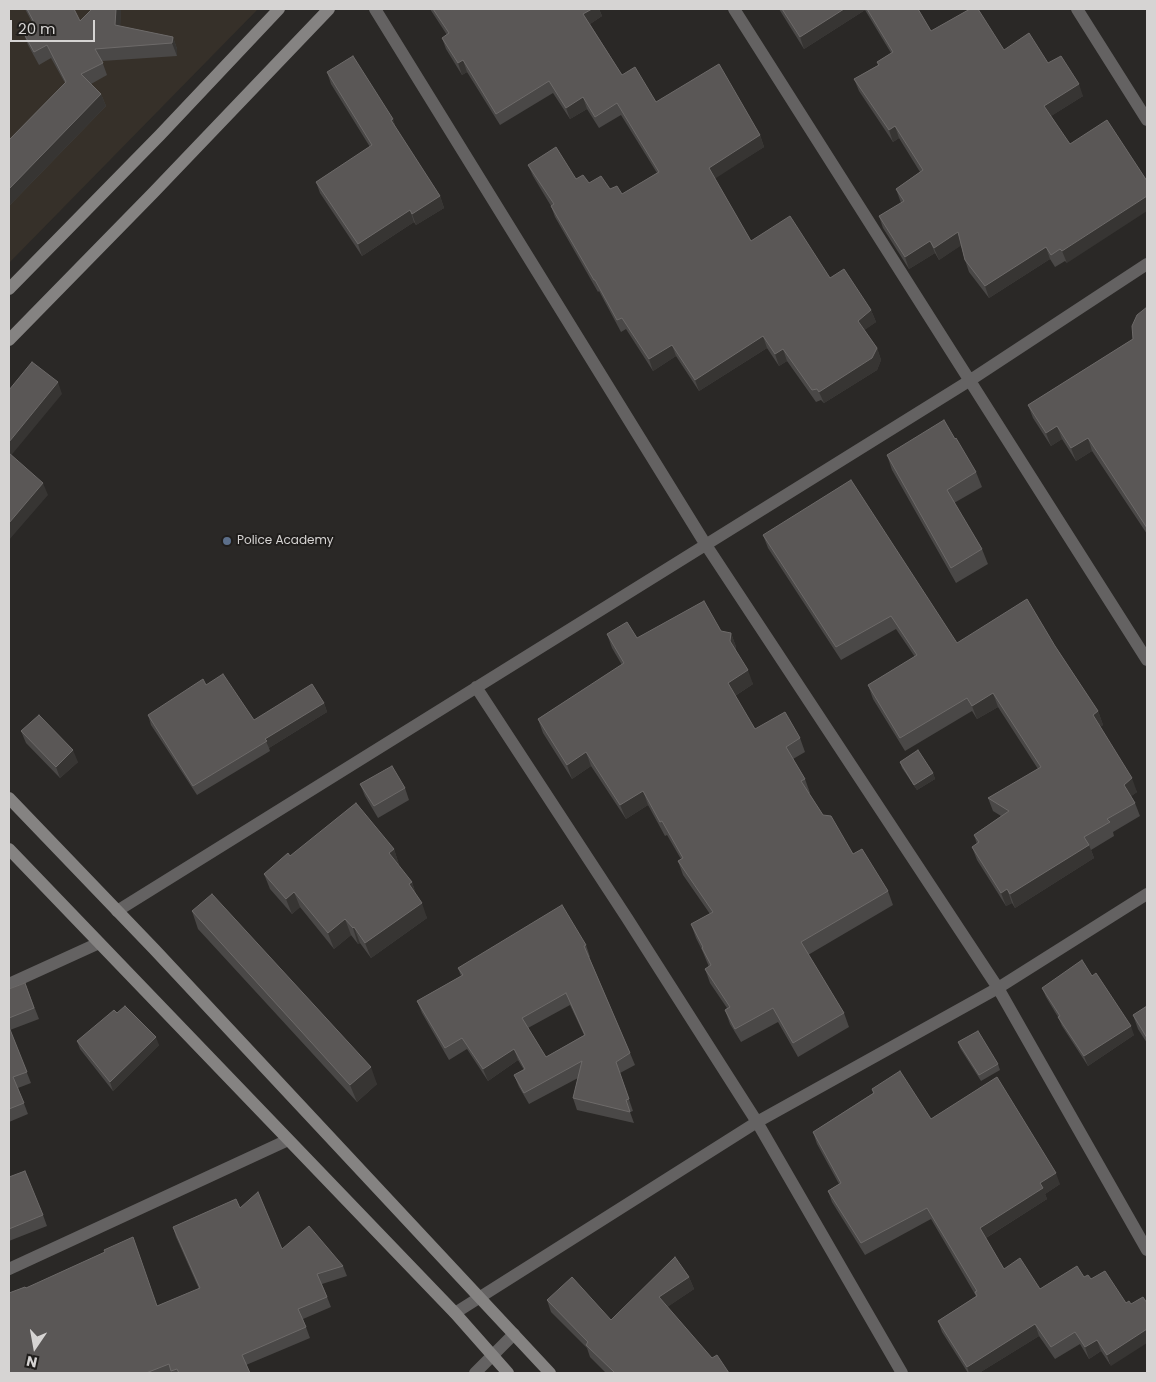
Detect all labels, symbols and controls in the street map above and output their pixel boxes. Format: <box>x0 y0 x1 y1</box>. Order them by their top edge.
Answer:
scale bar <box>12 10 98 42</box>
text: 20 m <box>18 18 56 39</box>
place label: Police Academy <box>237 534 334 548</box>
marker: Police Academy <box>221 535 233 547</box>
north arrow <box>10 1322 60 1372</box>
text: N <box>25 1351 39 1373</box>

